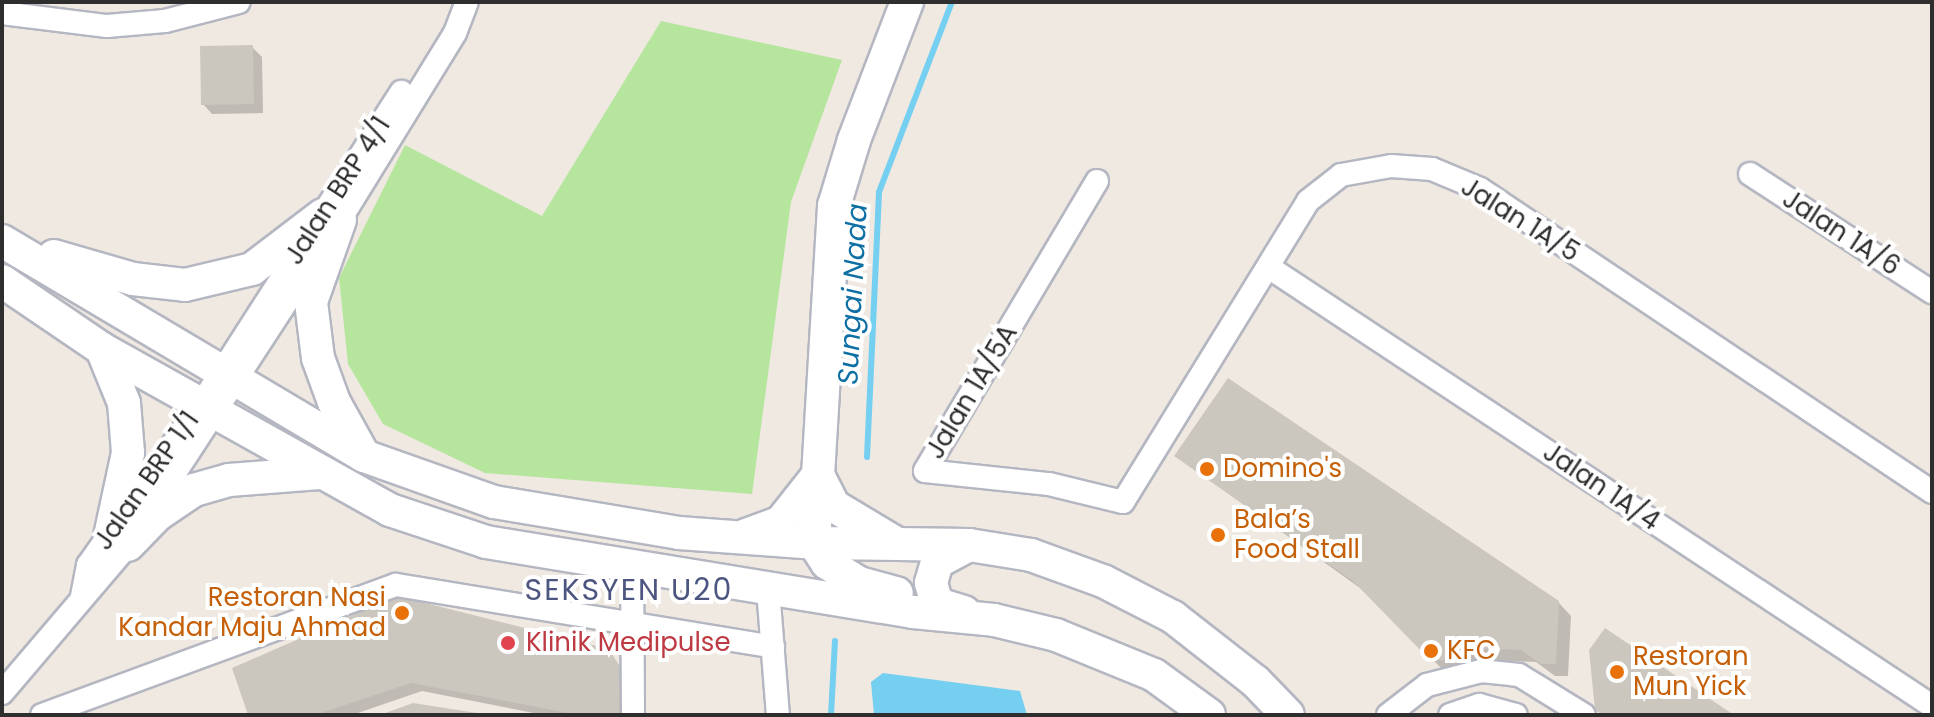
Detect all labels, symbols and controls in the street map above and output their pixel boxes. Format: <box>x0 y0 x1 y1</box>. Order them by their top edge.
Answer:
street label: Jalan BRP 4/1 <box>279 111 397 271</box>
street label: Jalan 1A/5 <box>1455 171 1585 269</box>
street label: Jalan 1A/6 <box>1776 184 1906 282</box>
water label: Sungai Nada <box>831 202 875 386</box>
street label: Jalan 1A/5A <box>920 319 1024 465</box>
street label: Jalan BRP 1/1 <box>88 406 206 556</box>
street label: Jalan 1A/4 <box>1537 437 1665 537</box>
place label: Domino's <box>1223 453 1342 485</box>
marker: Domino's <box>1198 460 1216 478</box>
place label: Bala’s Food Stall <box>1234 504 1360 566</box>
marker: Bala’s Food Stall <box>1209 526 1227 544</box>
district label: SEKSYEN U20 <box>525 572 733 608</box>
place label: Restoran Nasi Kandar Maju Ahmad <box>118 582 386 644</box>
marker: Restoran Nasi Kandar Maju Ahmad <box>393 604 411 622</box>
place label: Klinik Medipulse <box>526 627 731 659</box>
marker: Klinik Medipulse <box>497 632 519 654</box>
place label: KFC <box>1447 635 1496 667</box>
place label: Restoran Mun Yick <box>1633 641 1749 702</box>
marker: KFC <box>1422 642 1440 660</box>
marker: Restoran Mun Yick <box>1608 663 1626 681</box>

